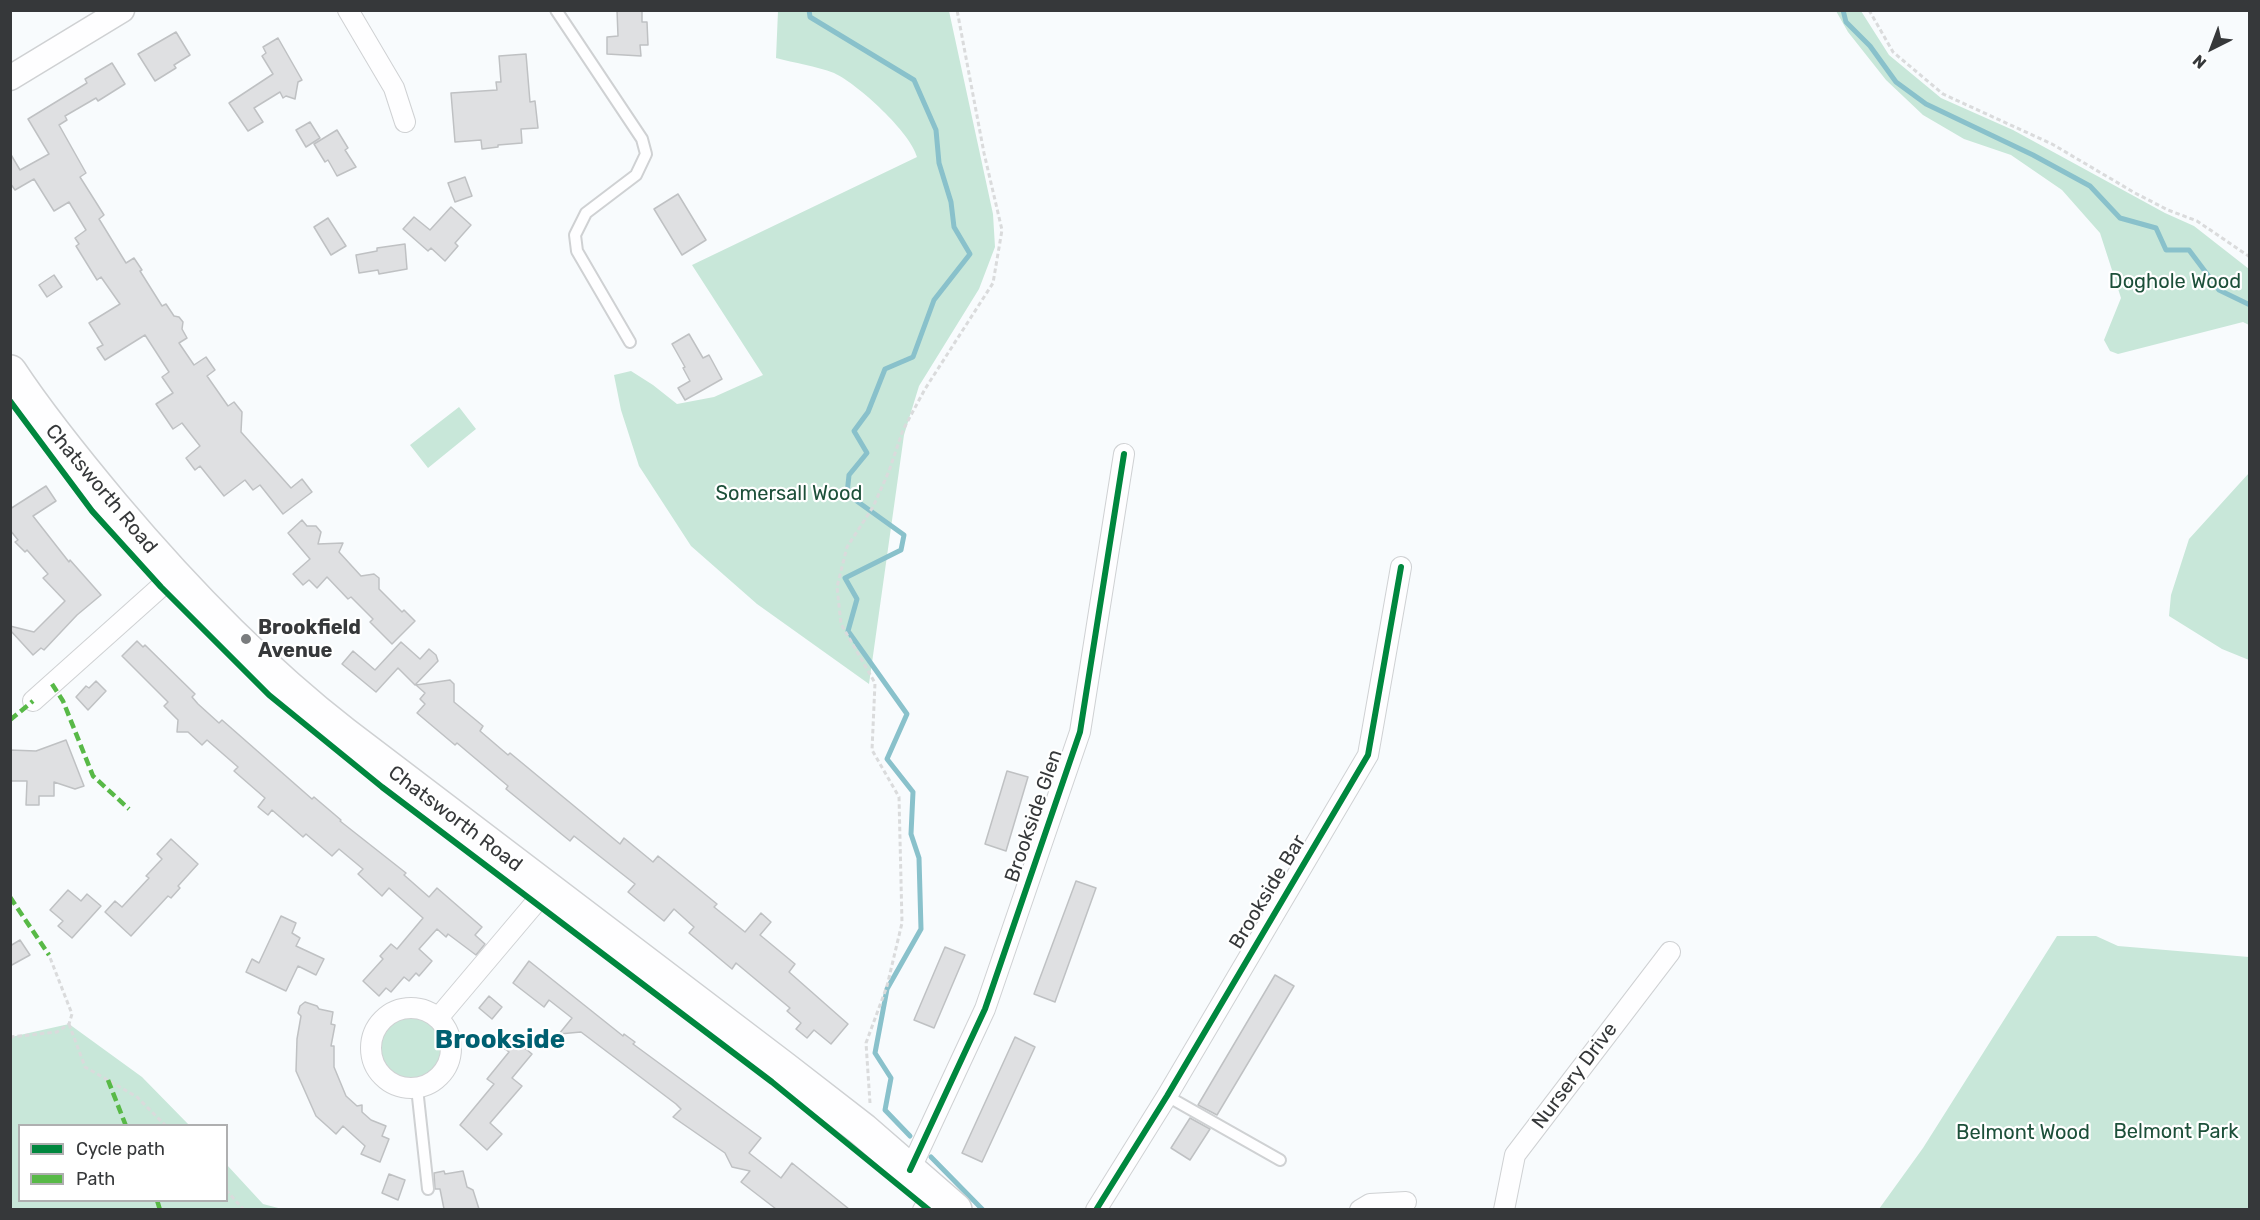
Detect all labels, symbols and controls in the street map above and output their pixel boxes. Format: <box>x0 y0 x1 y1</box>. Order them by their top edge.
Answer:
north arrow <box>2182 18 2242 78</box>
text: N <box>2189 51 2210 73</box>
park label: Doghole Wood <box>2109 270 2241 294</box>
street label: Chatsworth Road <box>40 419 162 559</box>
park label: Somersall Wood <box>716 482 862 506</box>
place label: Brookfield Avenue <box>258 616 361 663</box>
marker: Brookfield Avenue <box>239 632 253 646</box>
street label: Brookside Glen <box>1000 747 1068 885</box>
street label: Chatsworth Road <box>383 761 527 877</box>
street label: Brookside Bar <box>1225 831 1311 953</box>
street label: Nursery Drive <box>1527 1018 1623 1134</box>
district label: Brookside <box>435 1024 565 1056</box>
park label: Belmont Park <box>2114 1120 2238 1144</box>
park label: Belmont Wood <box>1956 1121 2090 1145</box>
legend <box>18 1124 228 1202</box>
text: Cycle path <box>76 1138 165 1160</box>
text: Path <box>76 1168 115 1190</box>

